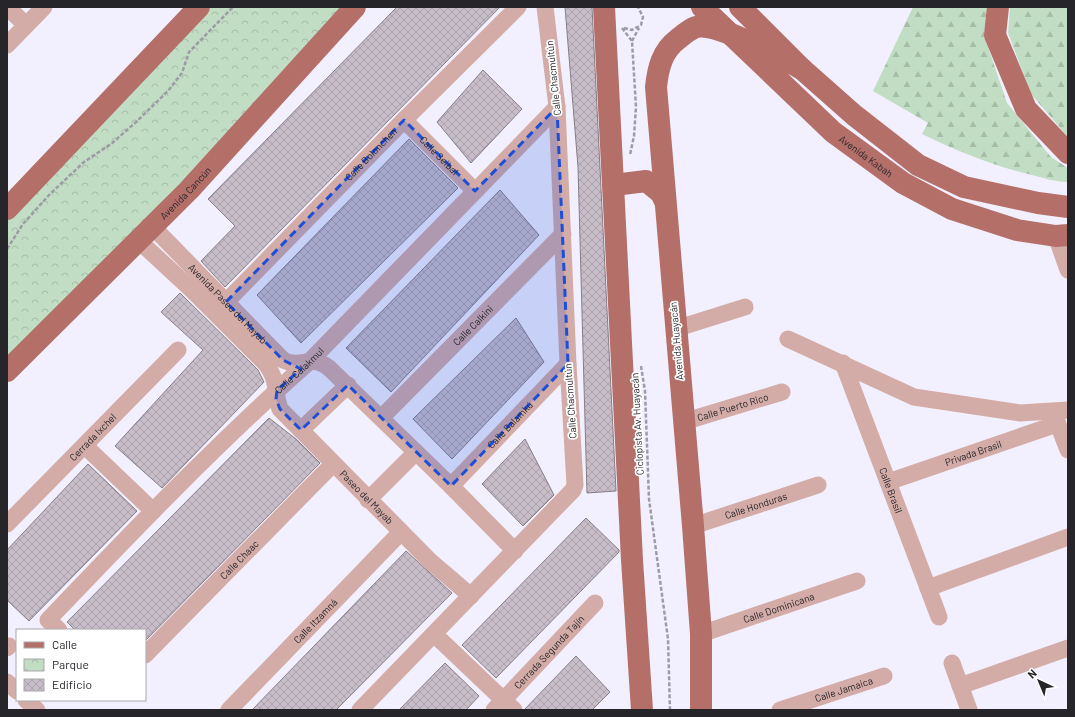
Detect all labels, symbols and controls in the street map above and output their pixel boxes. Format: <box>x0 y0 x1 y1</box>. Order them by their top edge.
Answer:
street label: Calle Chacmultún <box>543 40 563 116</box>
street label: Calle Bolonchen <box>342 125 399 183</box>
street label: Avenida Kabah <box>837 133 895 180</box>
street label: Calle Seibal <box>418 134 461 177</box>
street label: Avenida Cancún <box>157 164 213 222</box>
street label: Avenida Paseo del Mayab <box>186 261 270 346</box>
street label: Avenida Huayacán <box>667 301 685 381</box>
street label: Calle Calkini <box>450 303 495 348</box>
street label: Calle Calakmul <box>272 345 326 396</box>
street label: Calle Chacmultún <box>561 363 579 439</box>
street label: Ciclopista Av. Huayacán <box>628 373 646 475</box>
street label: Calle Puerto Rico <box>696 390 770 423</box>
street label: Calle Balamkú <box>485 399 535 451</box>
street label: Cerrada Ixchel <box>67 411 118 463</box>
street label: Privada Brasil <box>943 438 1003 468</box>
street label: Calle Brasil <box>877 466 905 515</box>
street label: Paseo del Mayab <box>338 467 396 526</box>
street label: Calle Honduras <box>723 490 789 521</box>
street label: Calle Chaac <box>217 537 261 582</box>
street label: Calle Dominicana <box>742 590 816 625</box>
street label: Calle Itzamná <box>291 596 340 646</box>
street label: Cerrada Segunda Tajín <box>511 612 587 691</box>
legend <box>16 629 146 701</box>
text: Calle <box>52 637 77 651</box>
text: Parque <box>52 657 89 671</box>
north arrow <box>1019 661 1059 701</box>
text: N <box>1025 666 1039 681</box>
street label: Calle Jamaica <box>813 674 874 704</box>
text: Edificio <box>52 677 92 691</box>

